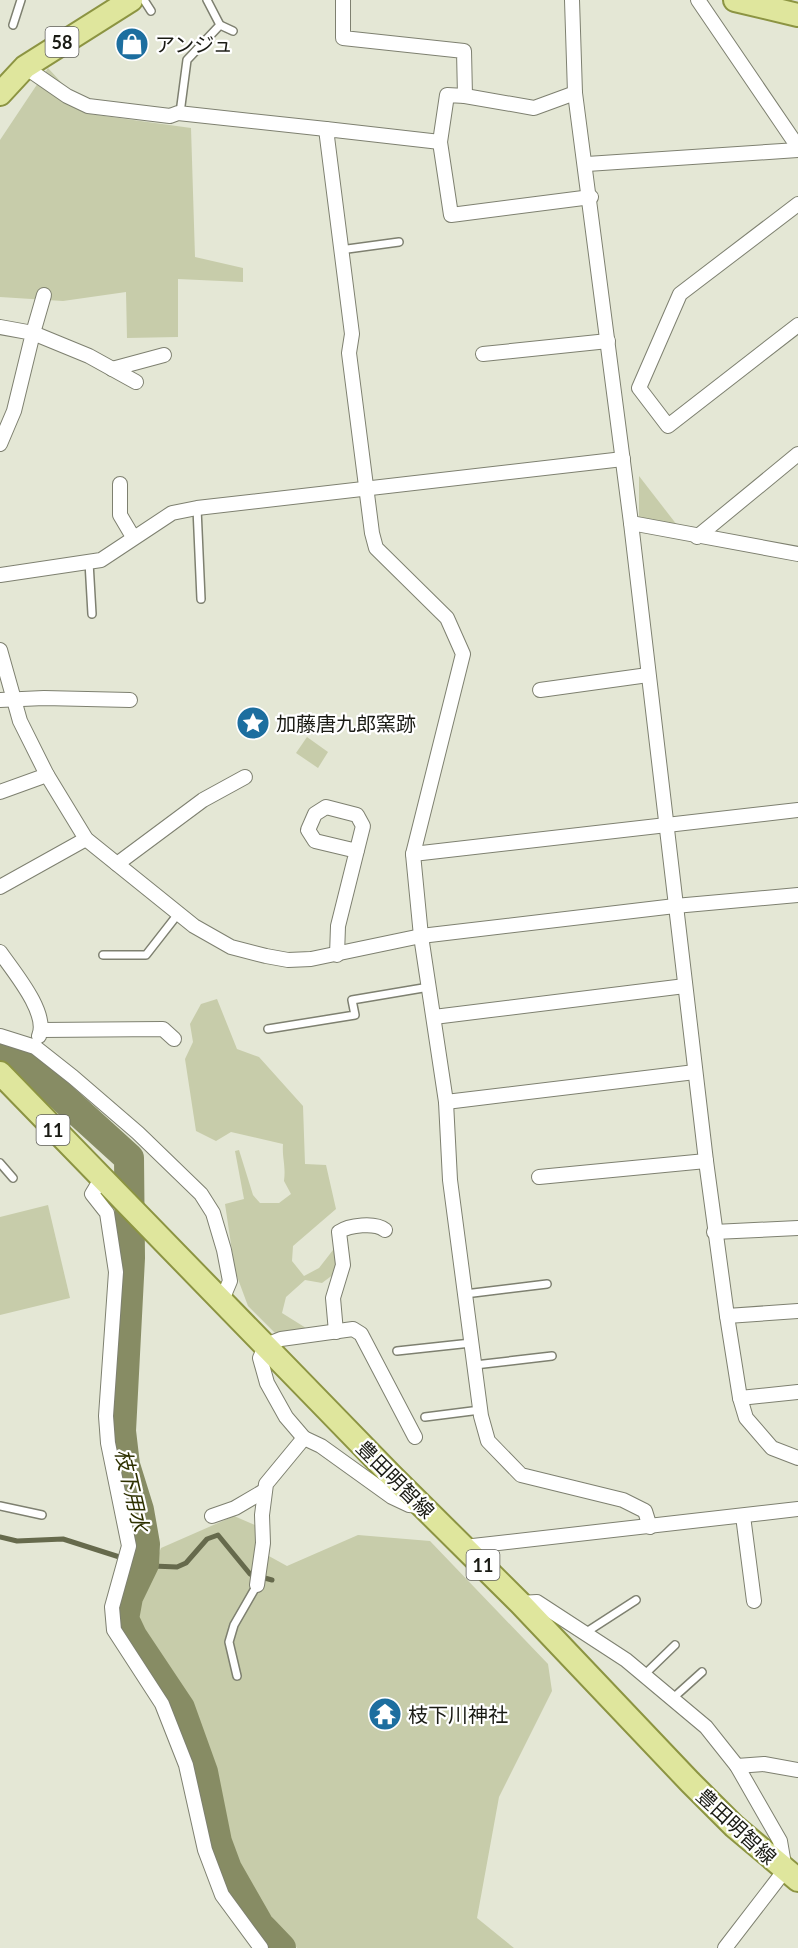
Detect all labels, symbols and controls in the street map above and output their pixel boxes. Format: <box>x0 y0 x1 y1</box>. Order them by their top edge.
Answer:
shop icon: アンジュ <box>114 26 150 62</box>
road number: 58 <box>46 27 78 57</box>
place label: アンジュ <box>155 32 233 56</box>
place icon: 加藤唐九郎窯跡 <box>235 705 271 741</box>
place label: 加藤唐九郎窯跡 <box>276 711 416 735</box>
road number: 11 <box>36 1115 70 1145</box>
street label: 豊田明智線 <box>352 1435 440 1523</box>
water label: 枝下用水 <box>111 1446 155 1536</box>
road number: 11 <box>466 1550 500 1580</box>
temple icon: 枝下川神社 <box>367 1696 403 1732</box>
place label: 枝下川神社 <box>408 1702 508 1726</box>
street label: 豊田明智線 <box>692 1783 782 1869</box>

